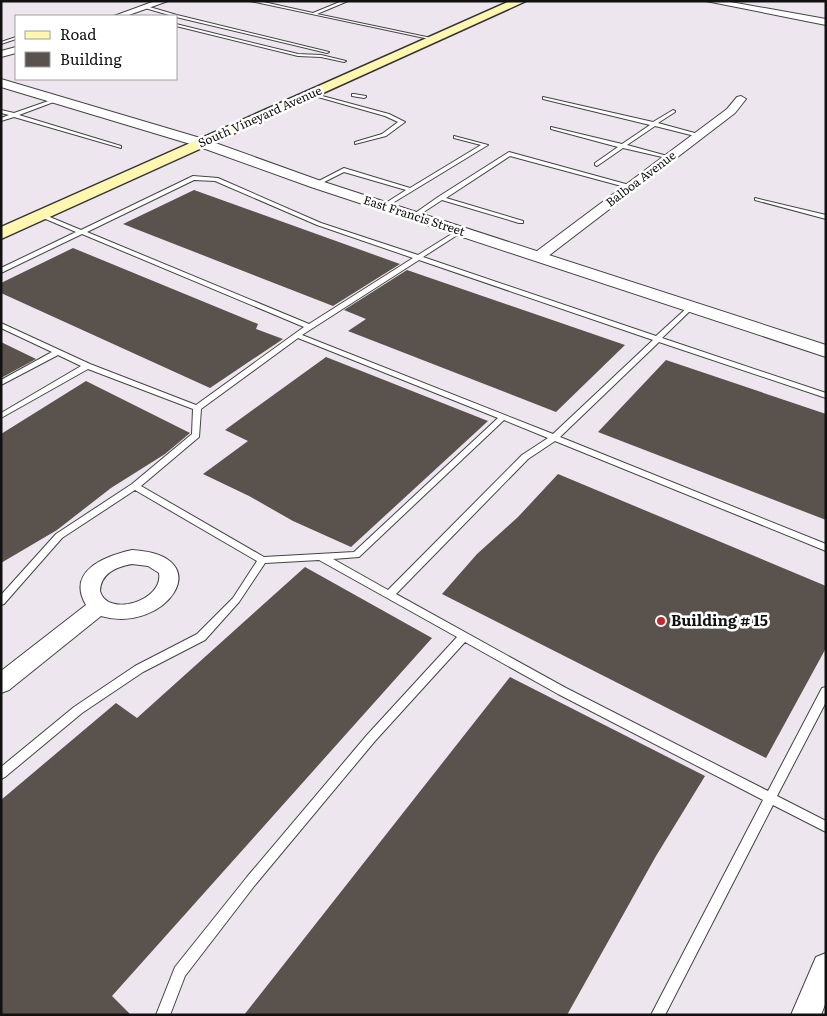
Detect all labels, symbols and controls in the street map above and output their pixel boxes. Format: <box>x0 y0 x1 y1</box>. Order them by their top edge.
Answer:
legend <box>15 15 178 80</box>
text: Road <box>60 22 96 45</box>
text: Building <box>60 47 122 70</box>
street label: South Vineyard Avenue <box>195 81 324 152</box>
street label: Balboa Avenue <box>602 146 679 211</box>
street label: East Francis Street <box>361 190 468 240</box>
place label: Building # 15 <box>671 608 768 631</box>
marker: Building # 15 <box>655 615 667 627</box>

